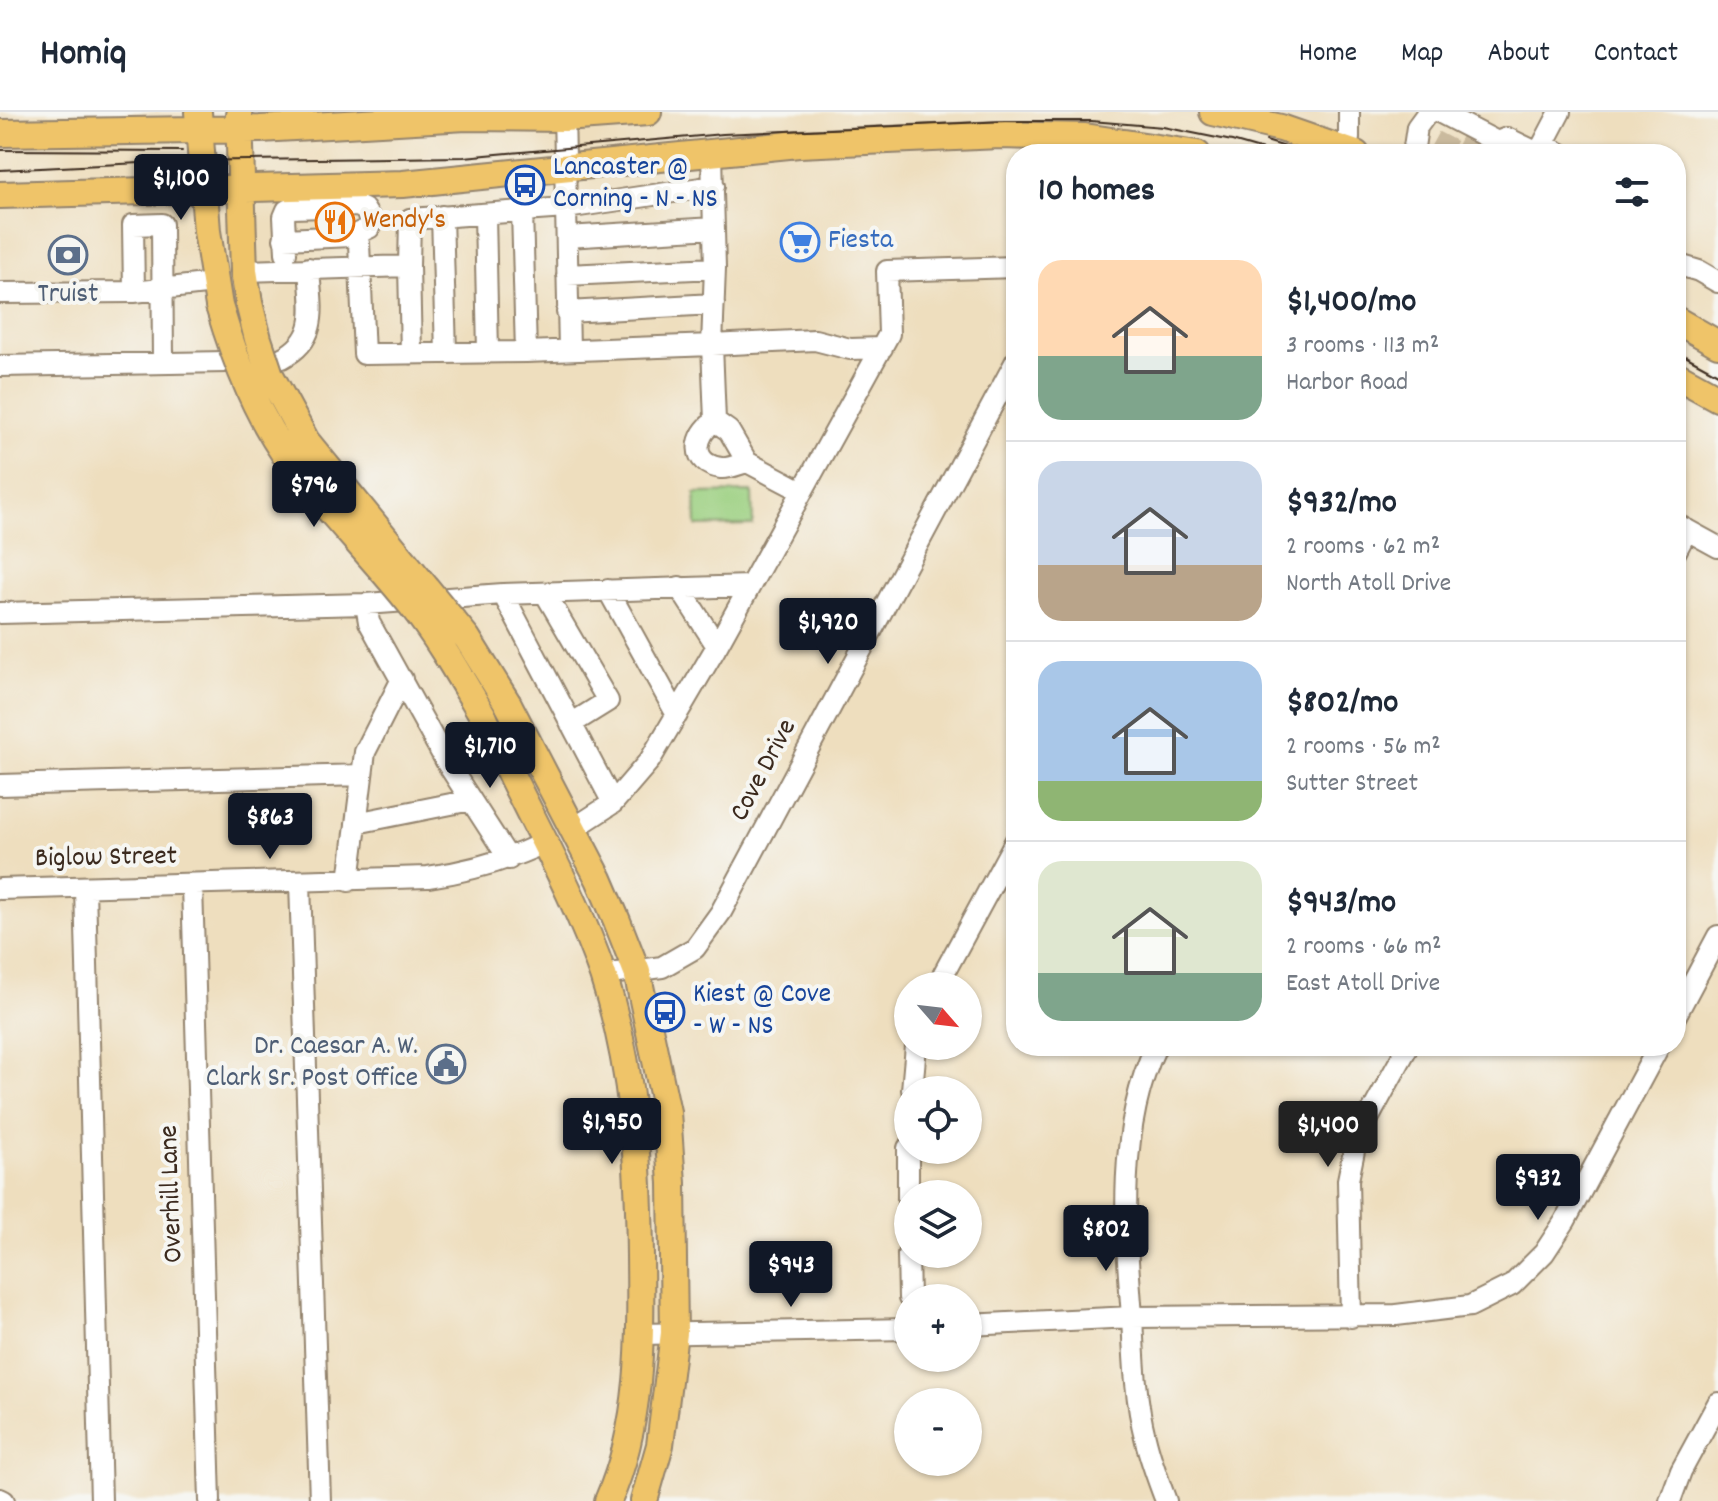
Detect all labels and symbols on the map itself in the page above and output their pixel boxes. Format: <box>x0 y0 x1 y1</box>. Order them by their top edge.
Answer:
place label: Lancaster @ Corning - N - NS <box>553 149 718 221</box>
pin: $1,100 <box>116 154 246 222</box>
bus stop icon: Lancaster @ Corning - N - NS <box>504 164 546 206</box>
restaurant icon: Wendy's <box>314 201 356 243</box>
place label: Wendy's <box>363 202 446 242</box>
supermarket icon: Fiesta <box>779 221 821 263</box>
place label: Fiesta <box>828 222 894 262</box>
bank icon: Truist <box>47 234 89 276</box>
place label: Truist <box>38 276 98 316</box>
pin: $796 <box>267 461 361 529</box>
pin: $1,920 <box>763 598 893 666</box>
street label: Cove Drive <box>721 713 809 829</box>
pin: $1,710 <box>425 722 555 790</box>
pin: $863 <box>223 793 317 861</box>
street label: Biglow Street <box>35 838 177 880</box>
north arrow <box>894 972 982 1060</box>
place label: Kiest @ Cove - W - NS <box>693 976 831 1048</box>
bus stop icon: Kiest @ Cove - W - NS <box>644 991 686 1033</box>
place label: Dr. Caesar A. W. Clark Sr. Post Office <box>206 1028 418 1100</box>
public building icon: Dr. Caesar A. W. Clark Sr. Post Office <box>425 1043 467 1085</box>
pin: $1,950 <box>547 1098 677 1166</box>
pin: $1,400 <box>1263 1101 1393 1169</box>
street label: Overhill Lane <box>151 1124 195 1264</box>
pin: $932 <box>1491 1154 1585 1222</box>
pin: $802 <box>1059 1205 1153 1273</box>
pin: $943 <box>744 1241 838 1309</box>

